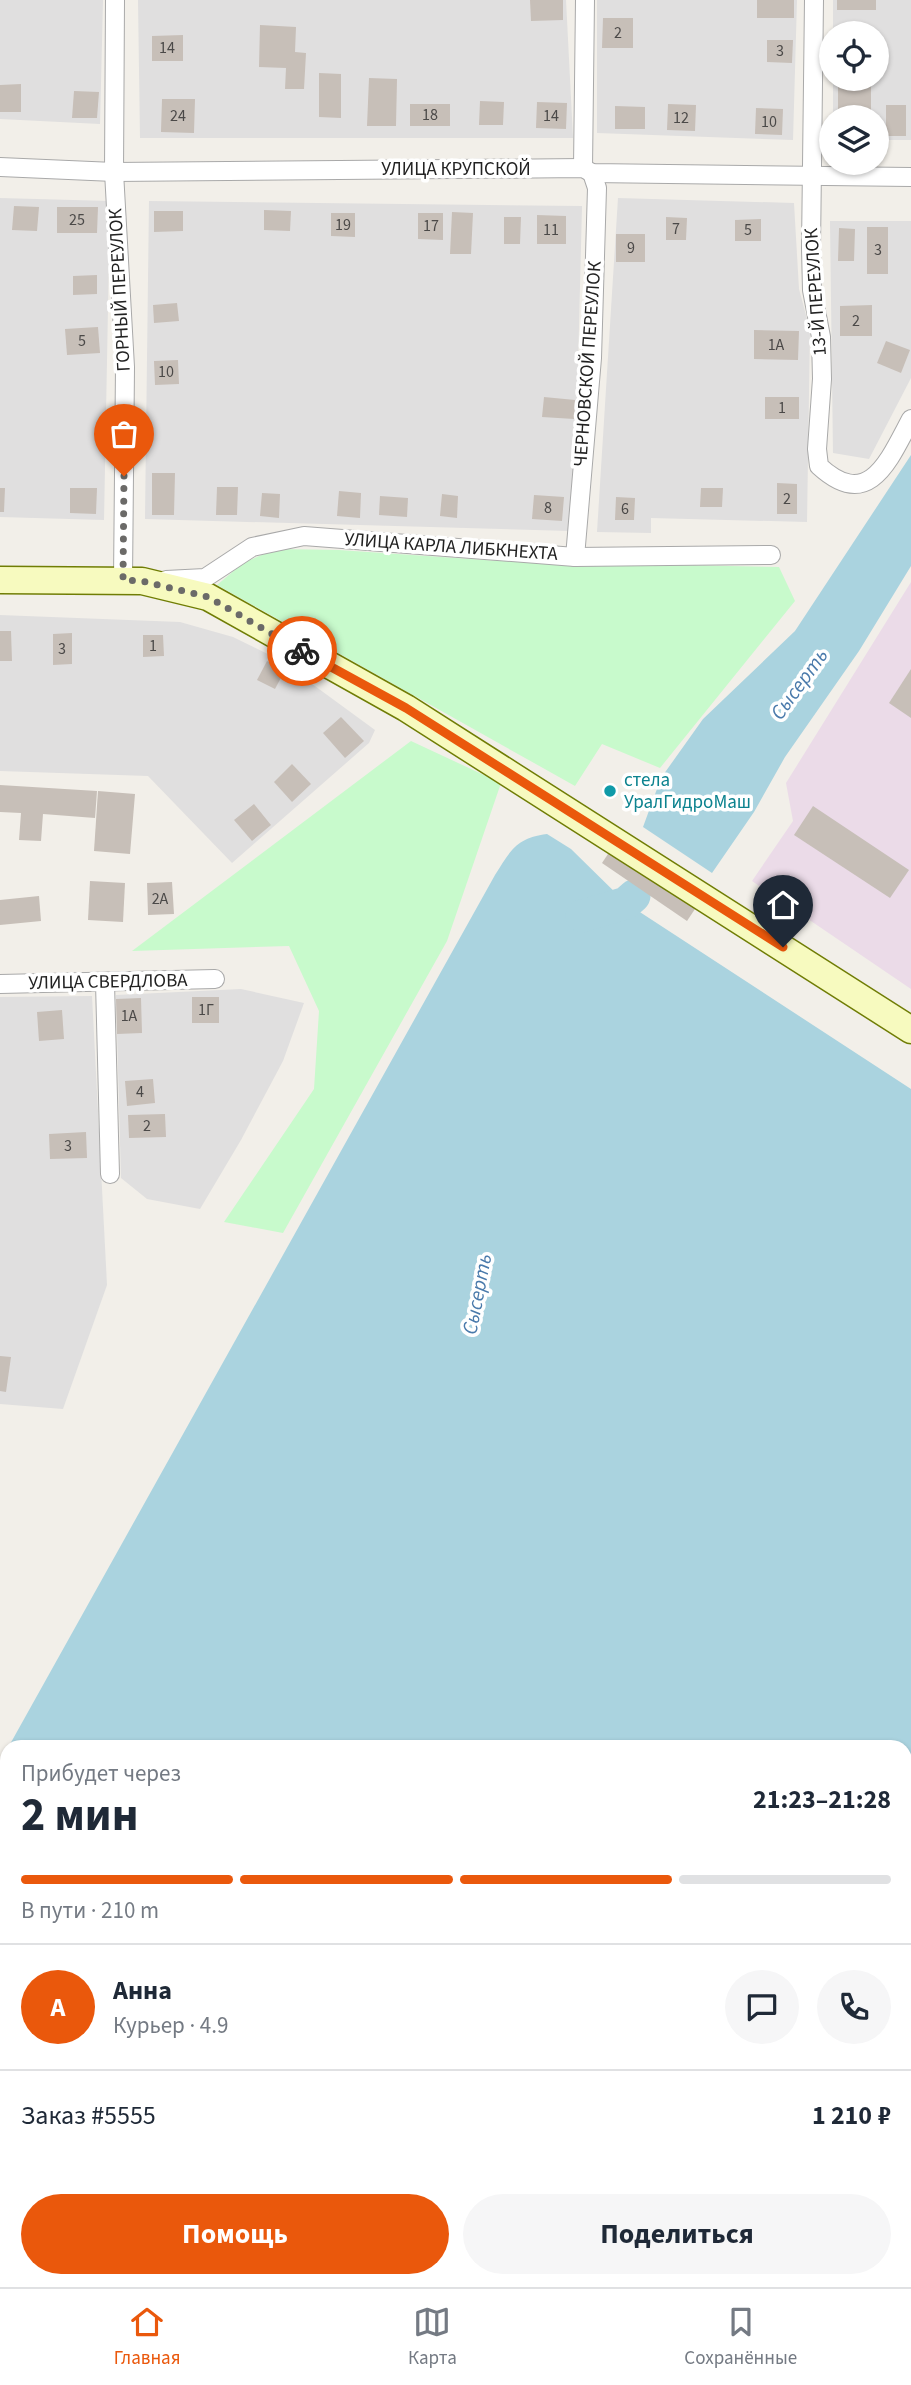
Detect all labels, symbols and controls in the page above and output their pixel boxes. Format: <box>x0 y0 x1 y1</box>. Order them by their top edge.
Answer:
map controls <box>819 21 889 175</box>
button: locate <box>819 21 889 91</box>
house number: 2 <box>614 22 622 44</box>
house number: 14 <box>159 37 175 59</box>
house number: 3 <box>776 40 784 62</box>
house number: 18 <box>422 104 438 126</box>
house number: 24 <box>170 105 186 127</box>
house number: 14 <box>543 105 559 127</box>
button: layers <box>819 105 889 175</box>
house number: 12 <box>673 107 689 129</box>
house number: 10 <box>761 111 777 133</box>
street label: УЛИЦА КРУПСКОЙ <box>381 156 531 183</box>
street label: ГОРНЫЙ ПЕРЕУЛОК <box>102 208 138 372</box>
house number: 25 <box>69 209 85 231</box>
house number: 19 <box>335 214 351 236</box>
house number: 17 <box>423 215 439 237</box>
house number: 7 <box>672 218 680 240</box>
house number: 11 <box>543 219 559 241</box>
house number: 5 <box>744 219 752 241</box>
street label: 13-Й ПЕРЕУЛОК <box>798 227 834 357</box>
house number: 9 <box>627 237 635 259</box>
house number: 3 <box>874 239 882 261</box>
street label: ЧЕРНОВСКОЙ ПЕРЕУЛОК <box>567 260 609 468</box>
house number: 2 <box>852 310 860 332</box>
house number: 5 <box>78 330 86 352</box>
house number: 1А <box>768 334 785 356</box>
house number: 10 <box>158 361 174 383</box>
house number: 1 <box>778 397 786 419</box>
pin <box>94 404 154 476</box>
icon: bag <box>105 415 143 453</box>
house number: 2 <box>783 488 791 510</box>
house number: 8 <box>544 497 552 519</box>
house number: 6 <box>621 498 629 520</box>
street label: УЛИЦА КАРЛА ЛИБКНЕХТА <box>343 526 559 568</box>
courier <box>267 616 337 686</box>
icon: bike <box>283 632 321 670</box>
house number: 1 <box>149 635 157 657</box>
house number: 3 <box>58 638 66 660</box>
water label: Сысерть <box>763 642 835 726</box>
place label: стела УралГидроМаш <box>624 767 751 816</box>
marker: стела УралГидроМаш <box>602 783 618 799</box>
pin <box>753 875 813 947</box>
icon: home <box>764 886 802 924</box>
house number: 2А <box>152 888 169 910</box>
street label: УЛИЦА СВЕРДЛОВА <box>28 967 189 997</box>
house number: 1Г <box>198 999 214 1021</box>
house number: 1А <box>121 1005 138 1027</box>
house number: 4 <box>136 1081 144 1103</box>
house number: 2 <box>143 1115 151 1137</box>
house number: 3 <box>64 1135 72 1157</box>
water label: Сысерть <box>454 1251 500 1337</box>
text: Прибудет через <box>21 1757 181 1790</box>
text: 21:23–21:28 <box>753 1781 891 1818</box>
text: 2 мин <box>21 1783 138 1848</box>
text: В пути · 210 m <box>21 1894 159 1927</box>
button: chat <box>725 1970 799 2044</box>
button: phone <box>817 1970 891 2044</box>
text: Анна <box>113 1972 172 2009</box>
text: А <box>51 1989 65 2026</box>
text: Курьер · 4.9 <box>113 2009 228 2042</box>
text: Заказ #5555 <box>21 2097 156 2134</box>
text: 1 210 ₽ <box>812 2097 891 2134</box>
button: Помощь <box>21 2194 449 2274</box>
button: Поделиться <box>463 2194 891 2274</box>
tab: Главная <box>114 2303 180 2372</box>
tab: Карта <box>408 2303 457 2372</box>
tab: Сохранённые <box>684 2303 797 2372</box>

